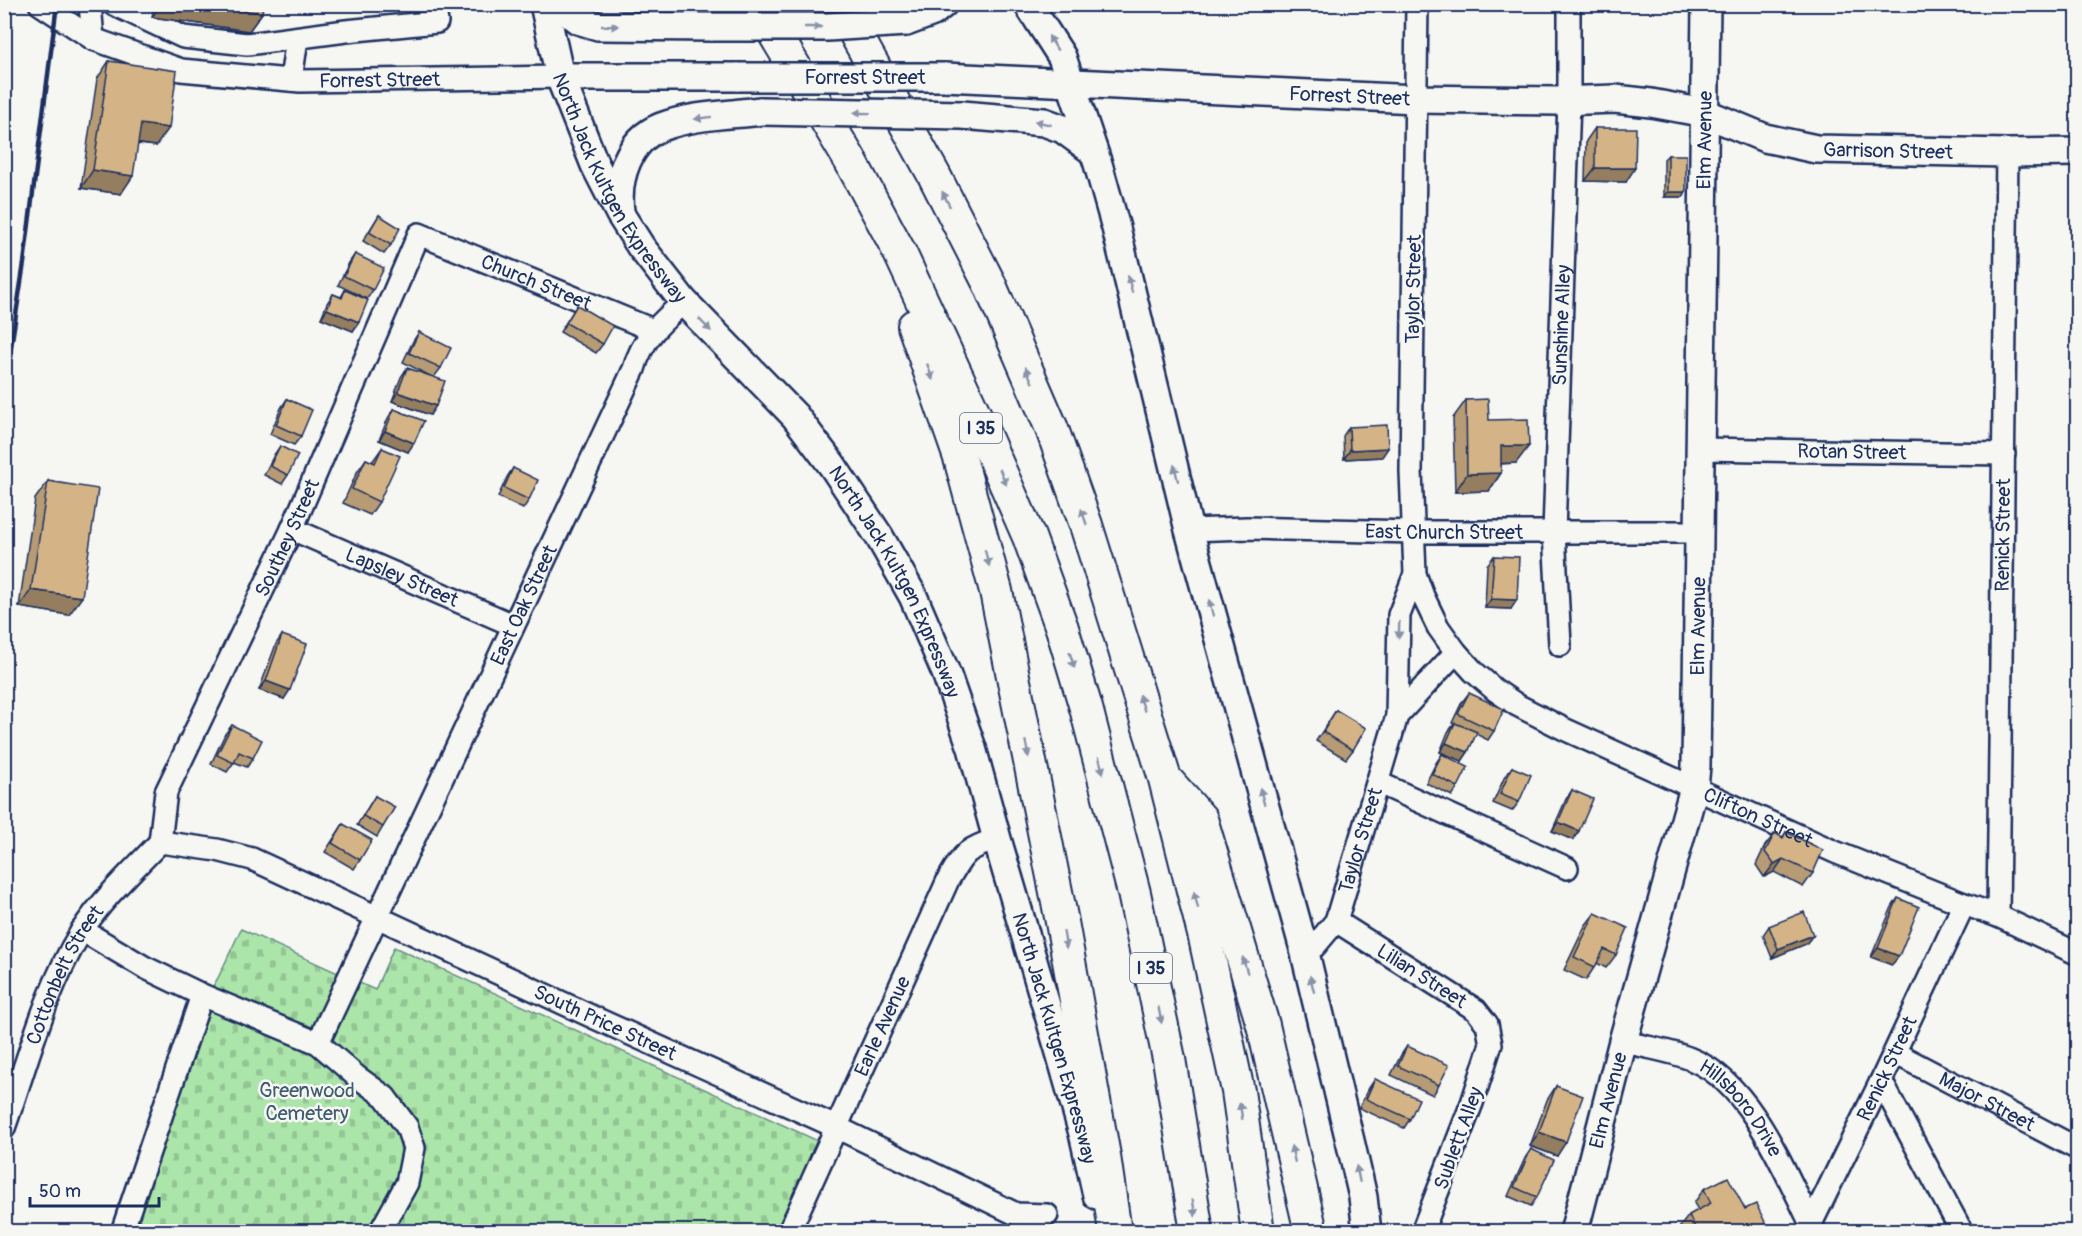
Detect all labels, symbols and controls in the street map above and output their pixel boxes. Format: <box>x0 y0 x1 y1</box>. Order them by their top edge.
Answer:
one-way arrow <box>600 21 619 31</box>
one-way arrow <box>804 22 823 32</box>
one-way arrow <box>1048 35 1059 51</box>
street label: Forrest Street <box>804 65 927 90</box>
street label: Forrest Street <box>319 67 441 94</box>
street label: North Jack Kultgen Expressway <box>547 69 692 308</box>
street label: Forrest Street <box>1288 81 1412 112</box>
street label: Elm Avenue <box>1692 90 1718 190</box>
one-way arrow <box>852 108 871 118</box>
one-way arrow <box>694 113 713 123</box>
one-way arrow <box>1034 117 1052 127</box>
street label: Garrison Street <box>1823 137 1954 165</box>
one-way arrow <box>941 190 951 207</box>
street label: Taylor Street <box>1400 233 1427 344</box>
street label: Church Street <box>477 249 596 317</box>
street label: Sunshine Alley <box>1547 264 1576 386</box>
one-way arrow <box>1124 275 1134 293</box>
one-way arrow <box>697 317 711 331</box>
one-way arrow <box>926 363 936 381</box>
one-way arrow <box>1024 367 1033 384</box>
road number: I 35 <box>960 413 1002 443</box>
street label: Rotan Street <box>1797 439 1908 465</box>
street label: North Jack Kultgen Expressway <box>823 461 966 701</box>
one-way arrow <box>1170 464 1180 483</box>
one-way arrow <box>998 469 1008 487</box>
street label: Southey Street <box>249 474 325 601</box>
street label: Renick Street <box>1990 477 2016 592</box>
one-way arrow <box>1078 508 1088 526</box>
street label: East Church Street <box>1365 519 1524 545</box>
street label: East Oak Street <box>485 540 563 669</box>
street label: Lapsley Street <box>341 542 463 613</box>
one-way arrow <box>982 549 992 567</box>
street label: Elm Avenue <box>1685 576 1711 676</box>
one-way arrow <box>1205 599 1215 617</box>
one-way arrow <box>1394 620 1404 639</box>
one-way arrow <box>1067 651 1077 669</box>
one-way arrow <box>1137 694 1146 712</box>
one-way arrow <box>1023 739 1032 758</box>
one-way arrow <box>1097 756 1106 774</box>
street label: Clifton Street <box>1699 782 1817 854</box>
street label: Taylor Street <box>1333 784 1388 896</box>
one-way arrow <box>1257 787 1266 805</box>
one-way arrow <box>1190 891 1200 909</box>
street label: Cottonbelt Street <box>21 899 109 1048</box>
street label: North Jack Kultgen Expressway <box>1006 910 1102 1167</box>
one-way arrow <box>1061 931 1070 950</box>
street label: Lilian Street <box>1372 938 1472 1015</box>
road number: I 35 <box>1130 953 1172 983</box>
one-way arrow <box>1240 956 1249 974</box>
street label: Earle Avenue <box>849 972 916 1080</box>
one-way arrow <box>1307 975 1317 993</box>
street label: South Price Street <box>530 979 681 1067</box>
one-way arrow <box>1156 1006 1165 1025</box>
street label: Renick Street <box>1851 1011 1923 1125</box>
street label: Elm Avenue <box>1584 1049 1633 1151</box>
street label: Hillsboro Drive <box>1695 1054 1788 1161</box>
street label: Major Street <box>1935 1066 2040 1138</box>
park label: Greenwood Cemetery <box>259 1078 355 1126</box>
street label: Sublett Alley <box>1428 1083 1489 1193</box>
one-way arrow <box>1236 1102 1245 1121</box>
one-way arrow <box>1288 1145 1298 1163</box>
one-way arrow <box>1352 1165 1362 1183</box>
scale bar <box>30 1170 159 1208</box>
text: 50 m <box>39 1180 81 1203</box>
one-way arrow <box>1189 1198 1198 1217</box>

